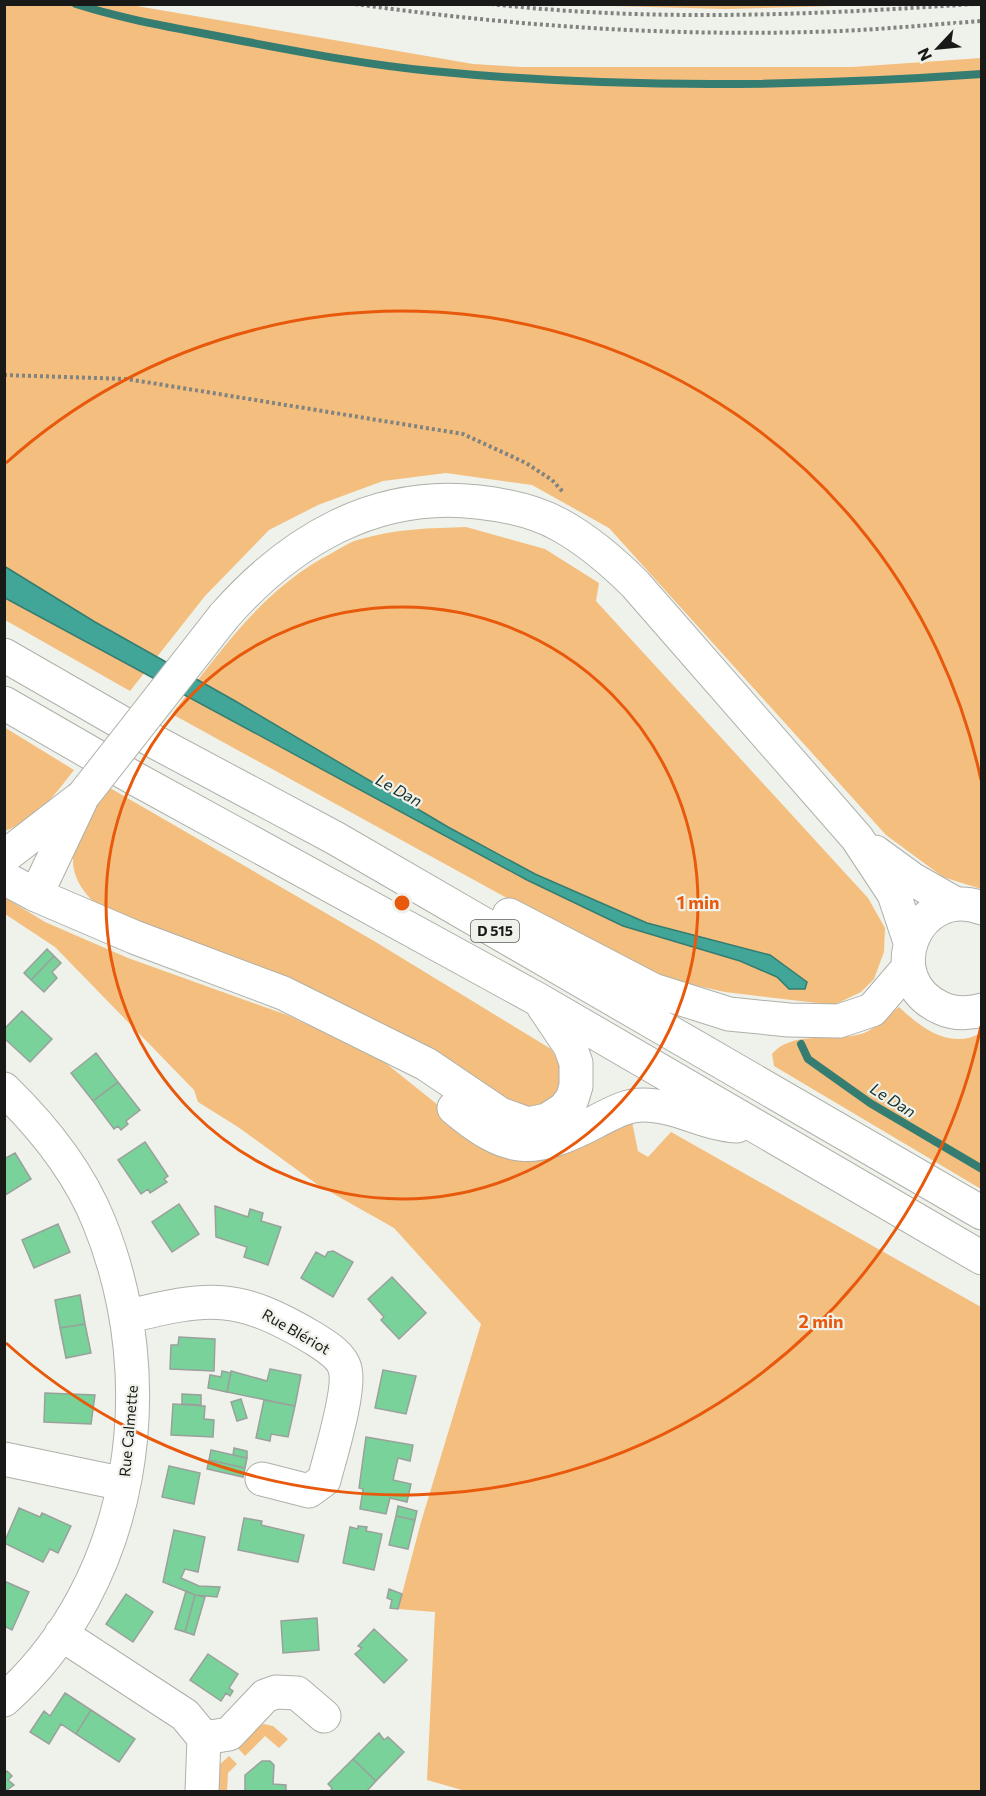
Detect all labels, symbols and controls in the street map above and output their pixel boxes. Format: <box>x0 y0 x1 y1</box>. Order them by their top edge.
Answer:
north arrow <box>908 18 968 78</box>
text: N <box>913 45 935 64</box>
water label: Le Dan <box>373 769 426 810</box>
text: 1 min <box>677 891 719 913</box>
centre of rings <box>392 893 412 913</box>
road number: D 515 <box>471 920 519 942</box>
water label: Le Dan <box>867 1078 919 1121</box>
street label: Rue Blériot <box>259 1304 334 1358</box>
text: 2 min <box>799 1310 843 1332</box>
street label: Rue Calmette <box>115 1384 141 1478</box>

